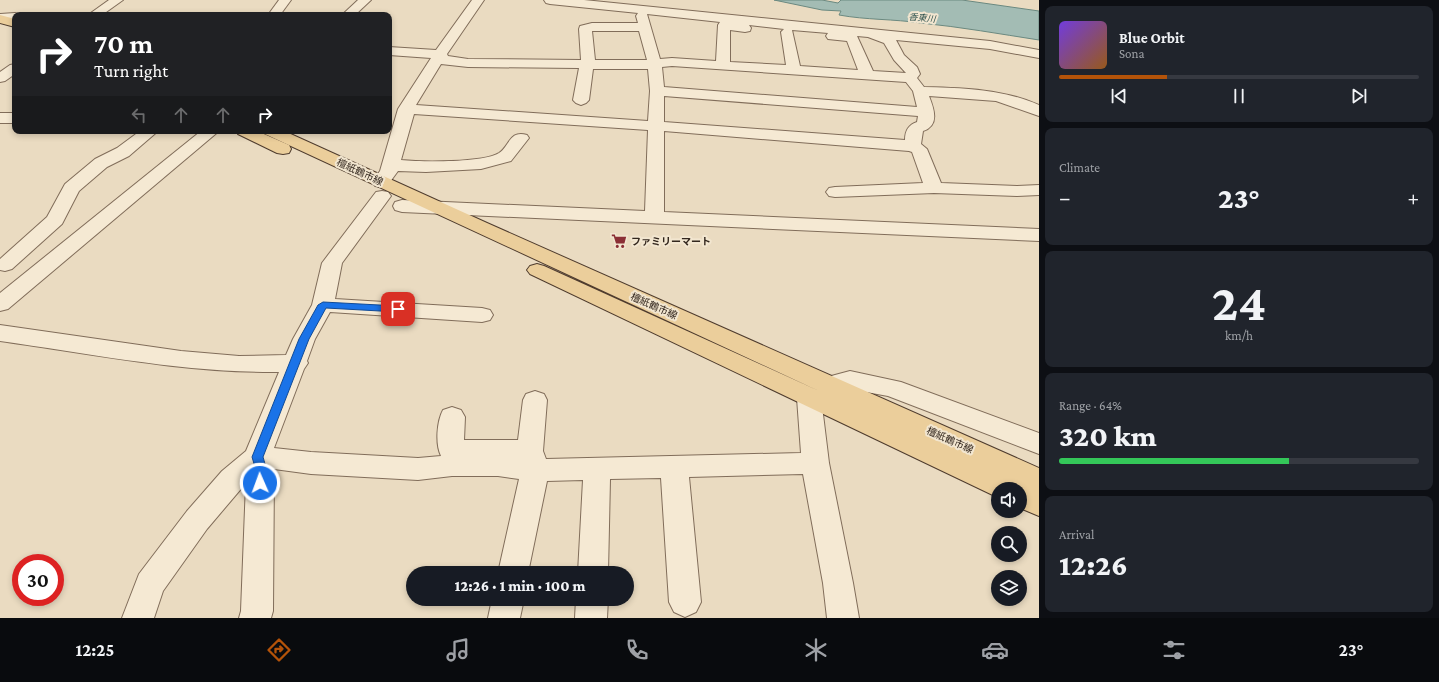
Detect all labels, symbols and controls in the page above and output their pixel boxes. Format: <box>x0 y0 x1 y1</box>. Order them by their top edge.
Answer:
water label: 香東川 <box>908 12 937 24</box>
icon: right <box>28 28 80 80</box>
text: 70 m <box>94 28 153 59</box>
text: Blue Orbit <box>1119 30 1185 46</box>
text: Sona <box>1119 46 1145 61</box>
text: Turn right <box>94 61 168 81</box>
icon: previous <box>1108 85 1130 107</box>
icon: pause <box>1228 85 1250 107</box>
icon: next <box>1348 85 1370 107</box>
icon: left <box>128 104 150 126</box>
icon: ahead <box>170 104 192 126</box>
icon: ahead <box>212 104 234 126</box>
icon: right <box>254 104 276 126</box>
street label: 檀紙鶴市線 <box>335 156 385 188</box>
text: Climate <box>1059 160 1100 175</box>
text: 23° <box>1218 181 1260 214</box>
text: − <box>1059 185 1071 210</box>
text: + <box>1407 185 1419 210</box>
supermarket icon: ファミリーマート <box>610 232 628 250</box>
place label: ファミリーマート <box>631 236 711 247</box>
text: 24 <box>1212 273 1266 331</box>
street label: 檀紙鶴市線 <box>629 291 679 321</box>
pin <box>381 292 415 326</box>
icon: arrive <box>387 298 409 320</box>
text: km/h <box>1225 328 1253 343</box>
text: Range · 64% <box>1059 398 1122 413</box>
text: 320 km <box>1059 419 1157 452</box>
street label: 檀紙鶴市線 <box>925 425 975 455</box>
position arrow <box>239 462 281 504</box>
map controls <box>991 482 1027 606</box>
button: sound <box>991 482 1027 518</box>
button: search <box>991 526 1027 562</box>
text: Arrival <box>1059 527 1094 542</box>
text: 12:26 <box>1059 548 1128 581</box>
speed limit sign: 30 <box>12 554 64 606</box>
button: layers <box>991 570 1027 606</box>
text: 12:26 · 1 min · 100 m <box>455 578 585 594</box>
icon: directions <box>265 636 293 664</box>
icon: music <box>444 636 472 664</box>
icon: phone <box>623 636 651 664</box>
icon: climate <box>802 636 830 664</box>
icon: car <box>981 636 1009 664</box>
icon: filters <box>1160 636 1188 664</box>
text: 12:25 <box>75 640 114 660</box>
text: 23° <box>1339 640 1363 660</box>

